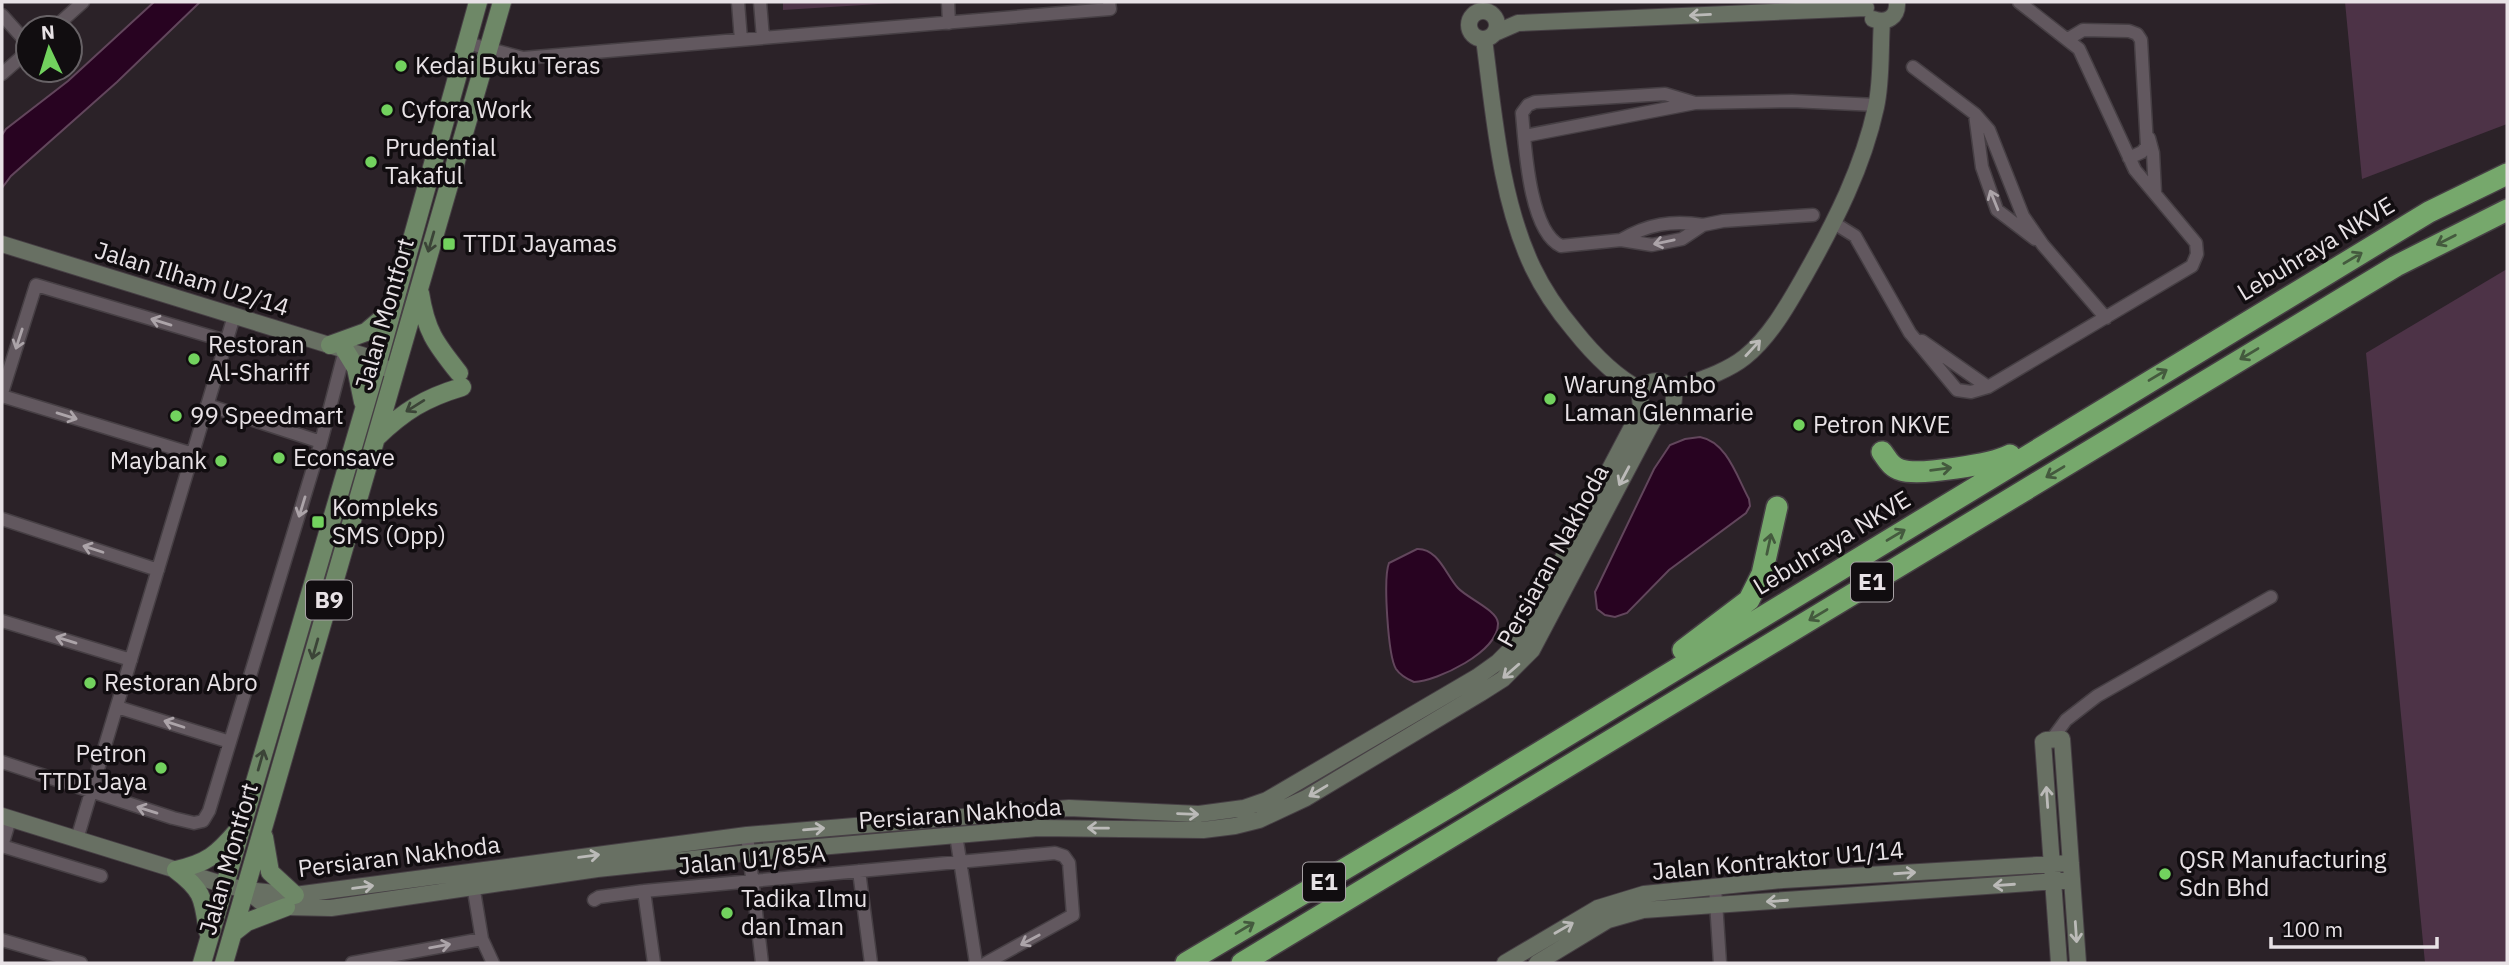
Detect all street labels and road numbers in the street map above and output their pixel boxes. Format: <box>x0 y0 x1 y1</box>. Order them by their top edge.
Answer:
street label: Lebuhraya NKVE <box>2231 189 2400 308</box>
street label: Jalan Ilham U2/14 <box>91 233 293 323</box>
street label: Jalan Montfort <box>347 234 421 394</box>
street label: Persiaran Nakhoda <box>1489 459 1616 652</box>
street label: Lebuhraya NKVE <box>1747 483 1916 602</box>
road number: E1 <box>1851 562 1893 602</box>
road number: B9 <box>306 580 352 620</box>
street label: Jalan Montfort <box>191 779 265 939</box>
street label: Persiaran Nakhoda <box>857 790 1063 836</box>
street label: Persiaran Nakhoda <box>296 828 502 884</box>
street label: Jalan Kontraktor U1/14 <box>1651 833 1905 887</box>
street label: Jalan U1/85A <box>677 837 827 881</box>
road number: E1 <box>1303 862 1345 902</box>

